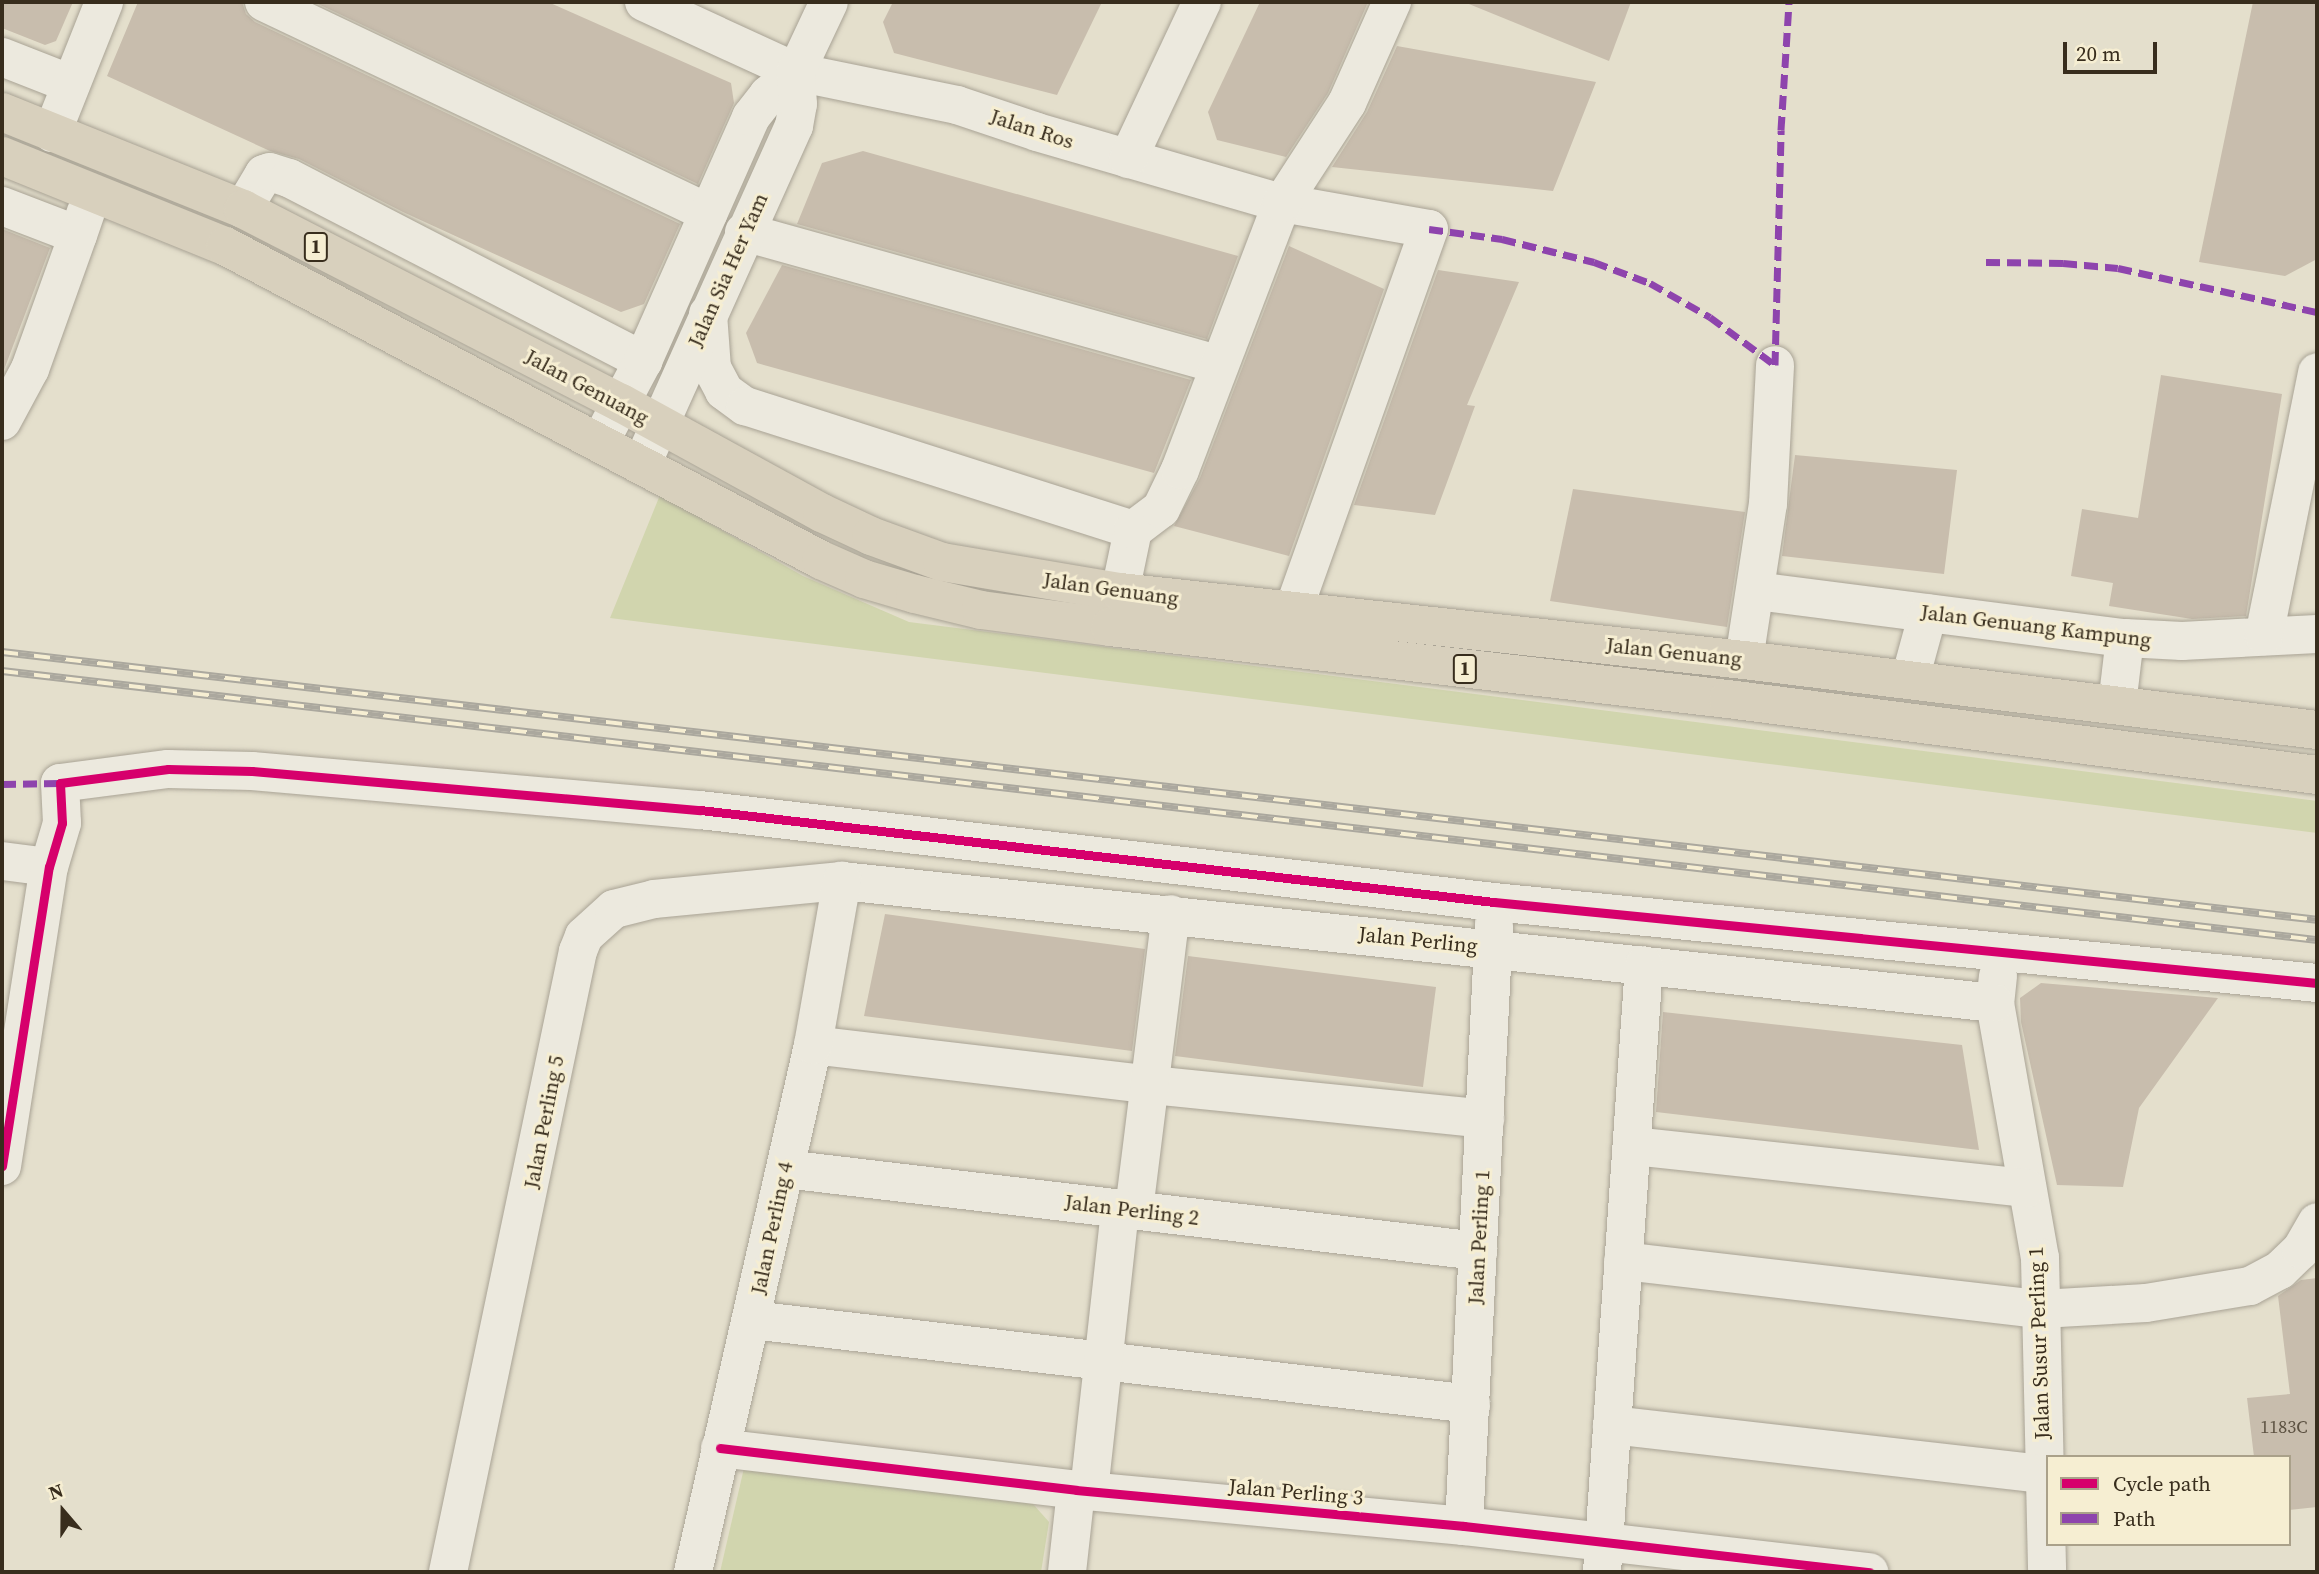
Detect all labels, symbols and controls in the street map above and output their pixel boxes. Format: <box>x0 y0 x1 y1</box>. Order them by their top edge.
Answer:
scale bar <box>2067 28 2162 72</box>
text: 20 m <box>2076 39 2121 68</box>
street label: Jalan Ros <box>987 104 1077 154</box>
street label: Jalan Sia Her Yam <box>683 189 773 351</box>
road number: 1 <box>304 232 328 262</box>
street label: Jalan Genuang <box>521 344 653 430</box>
street label: Jalan Genuang <box>1042 567 1180 611</box>
street label: Jalan Genuang Kampung <box>1919 599 2153 653</box>
street label: Jalan Genuang <box>1605 632 1743 672</box>
road number: 1 <box>1453 654 1477 684</box>
street label: Jalan Perling <box>1357 921 1479 959</box>
street label: Jalan Perling 5 <box>519 1053 569 1191</box>
street label: Jalan Perling 4 <box>746 1159 798 1297</box>
street label: Jalan Perling 1 <box>1463 1169 1495 1305</box>
street label: Jalan Perling 2 <box>1063 1189 1201 1231</box>
street label: Jalan Susur Perling 1 <box>2023 1246 2055 1440</box>
house number: 1183C <box>2260 1416 2308 1438</box>
legend <box>2046 1455 2291 1546</box>
text: Cycle path <box>2113 1469 2211 1498</box>
street label: Jalan Perling 3 <box>1228 1474 1364 1510</box>
north arrow <box>28 1476 98 1546</box>
text: N <box>45 1477 67 1506</box>
text: Path <box>2113 1504 2156 1533</box>

